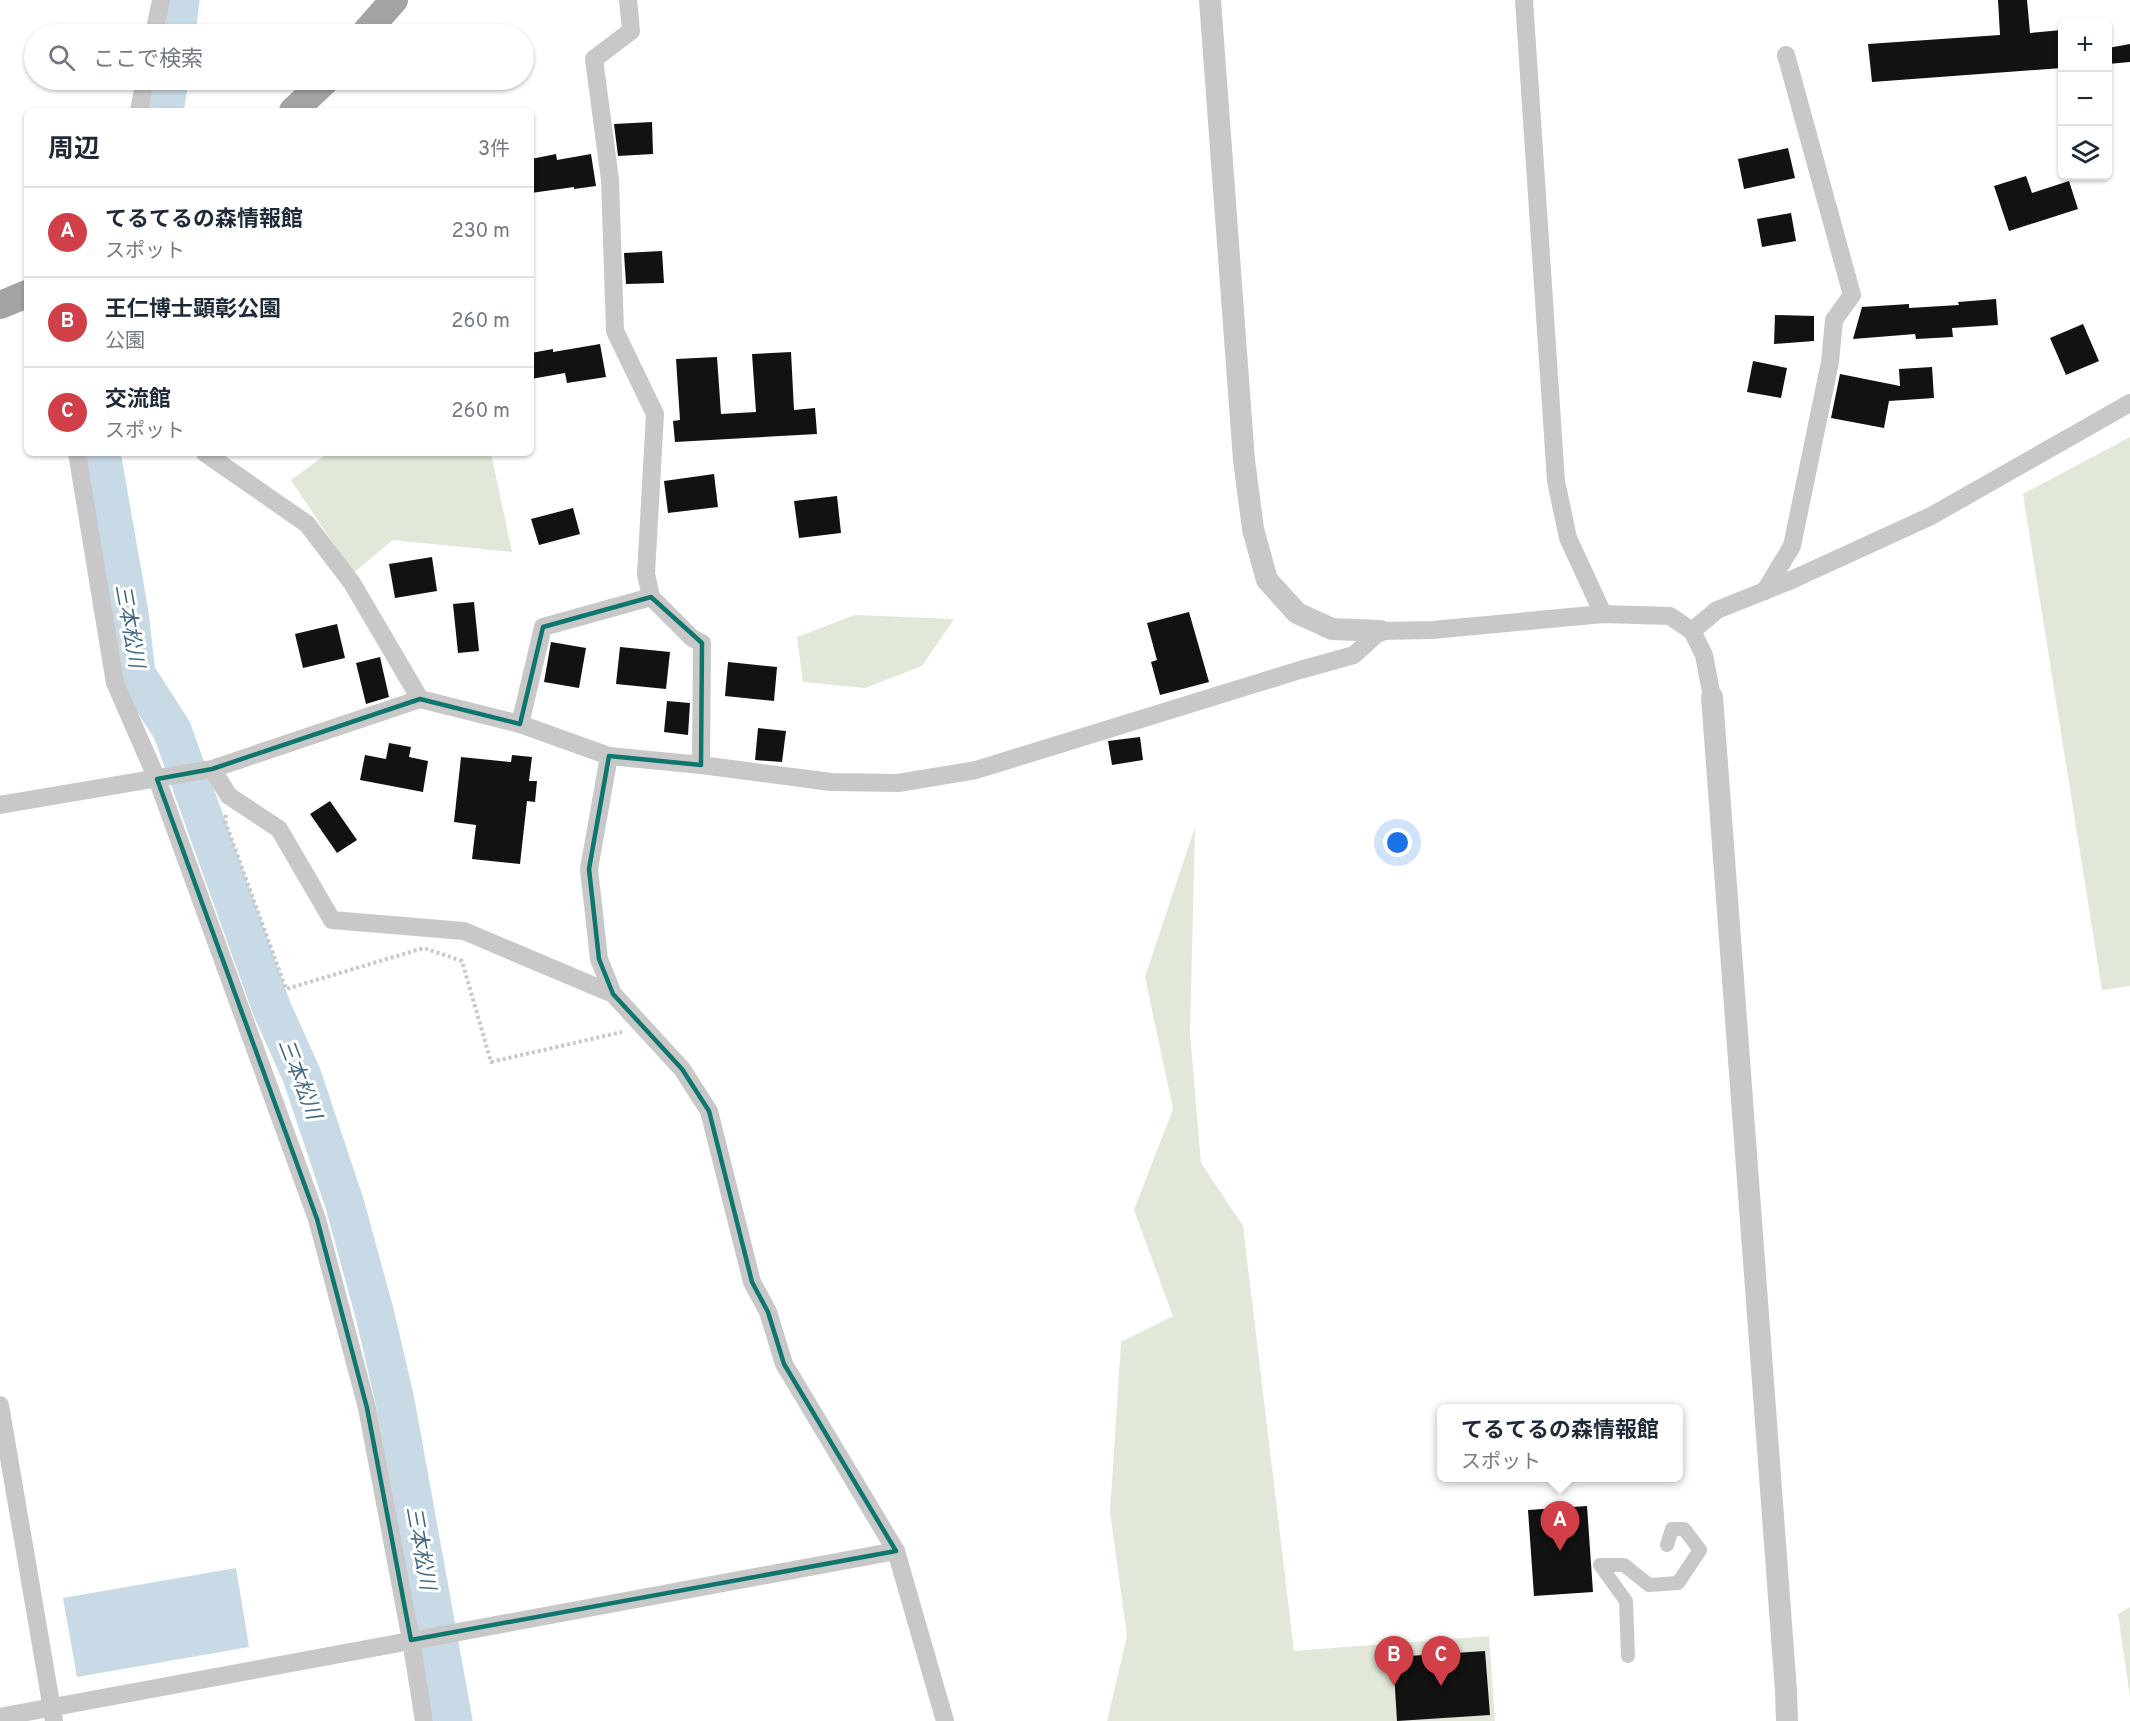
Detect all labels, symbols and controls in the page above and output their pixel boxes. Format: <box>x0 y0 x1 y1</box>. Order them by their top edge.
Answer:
map controls <box>2058 18 2112 180</box>
button: + <box>2058 18 2112 72</box>
search box <box>24 24 534 90</box>
icon: search <box>45 41 78 74</box>
text: ここで検索 <box>93 47 203 74</box>
button: − <box>2058 72 2112 126</box>
button: layers <box>2058 126 2112 180</box>
text: 周辺 <box>48 134 100 167</box>
text: 3件 <box>478 137 510 163</box>
text: てるてるの森情報館 <box>105 207 303 234</box>
text: A <box>60 219 75 245</box>
text: 230 m <box>451 219 510 245</box>
text: スポット <box>105 239 185 265</box>
text: 王仁博士顕彰公園 <box>105 297 281 324</box>
text: B <box>61 309 74 335</box>
text: 260 m <box>451 309 510 335</box>
text: 公園 <box>105 329 145 355</box>
text: 交流館 <box>105 387 171 414</box>
text: C <box>61 399 74 425</box>
text: 260 m <box>451 399 510 425</box>
text: スポット <box>105 419 185 445</box>
water label: 三本松川 <box>108 583 149 672</box>
your location <box>1383 828 1412 857</box>
water label: 三本松川 <box>271 1035 327 1125</box>
popup <box>1437 1404 1683 1482</box>
text: てるてるの森情報館 <box>1461 1418 1659 1445</box>
text: スポット <box>1461 1450 1541 1476</box>
pin: A <box>1540 1502 1580 1551</box>
water label: 三本松川 <box>399 1505 440 1594</box>
pin: B <box>1374 1636 1414 1686</box>
pin: C <box>1422 1636 1460 1686</box>

